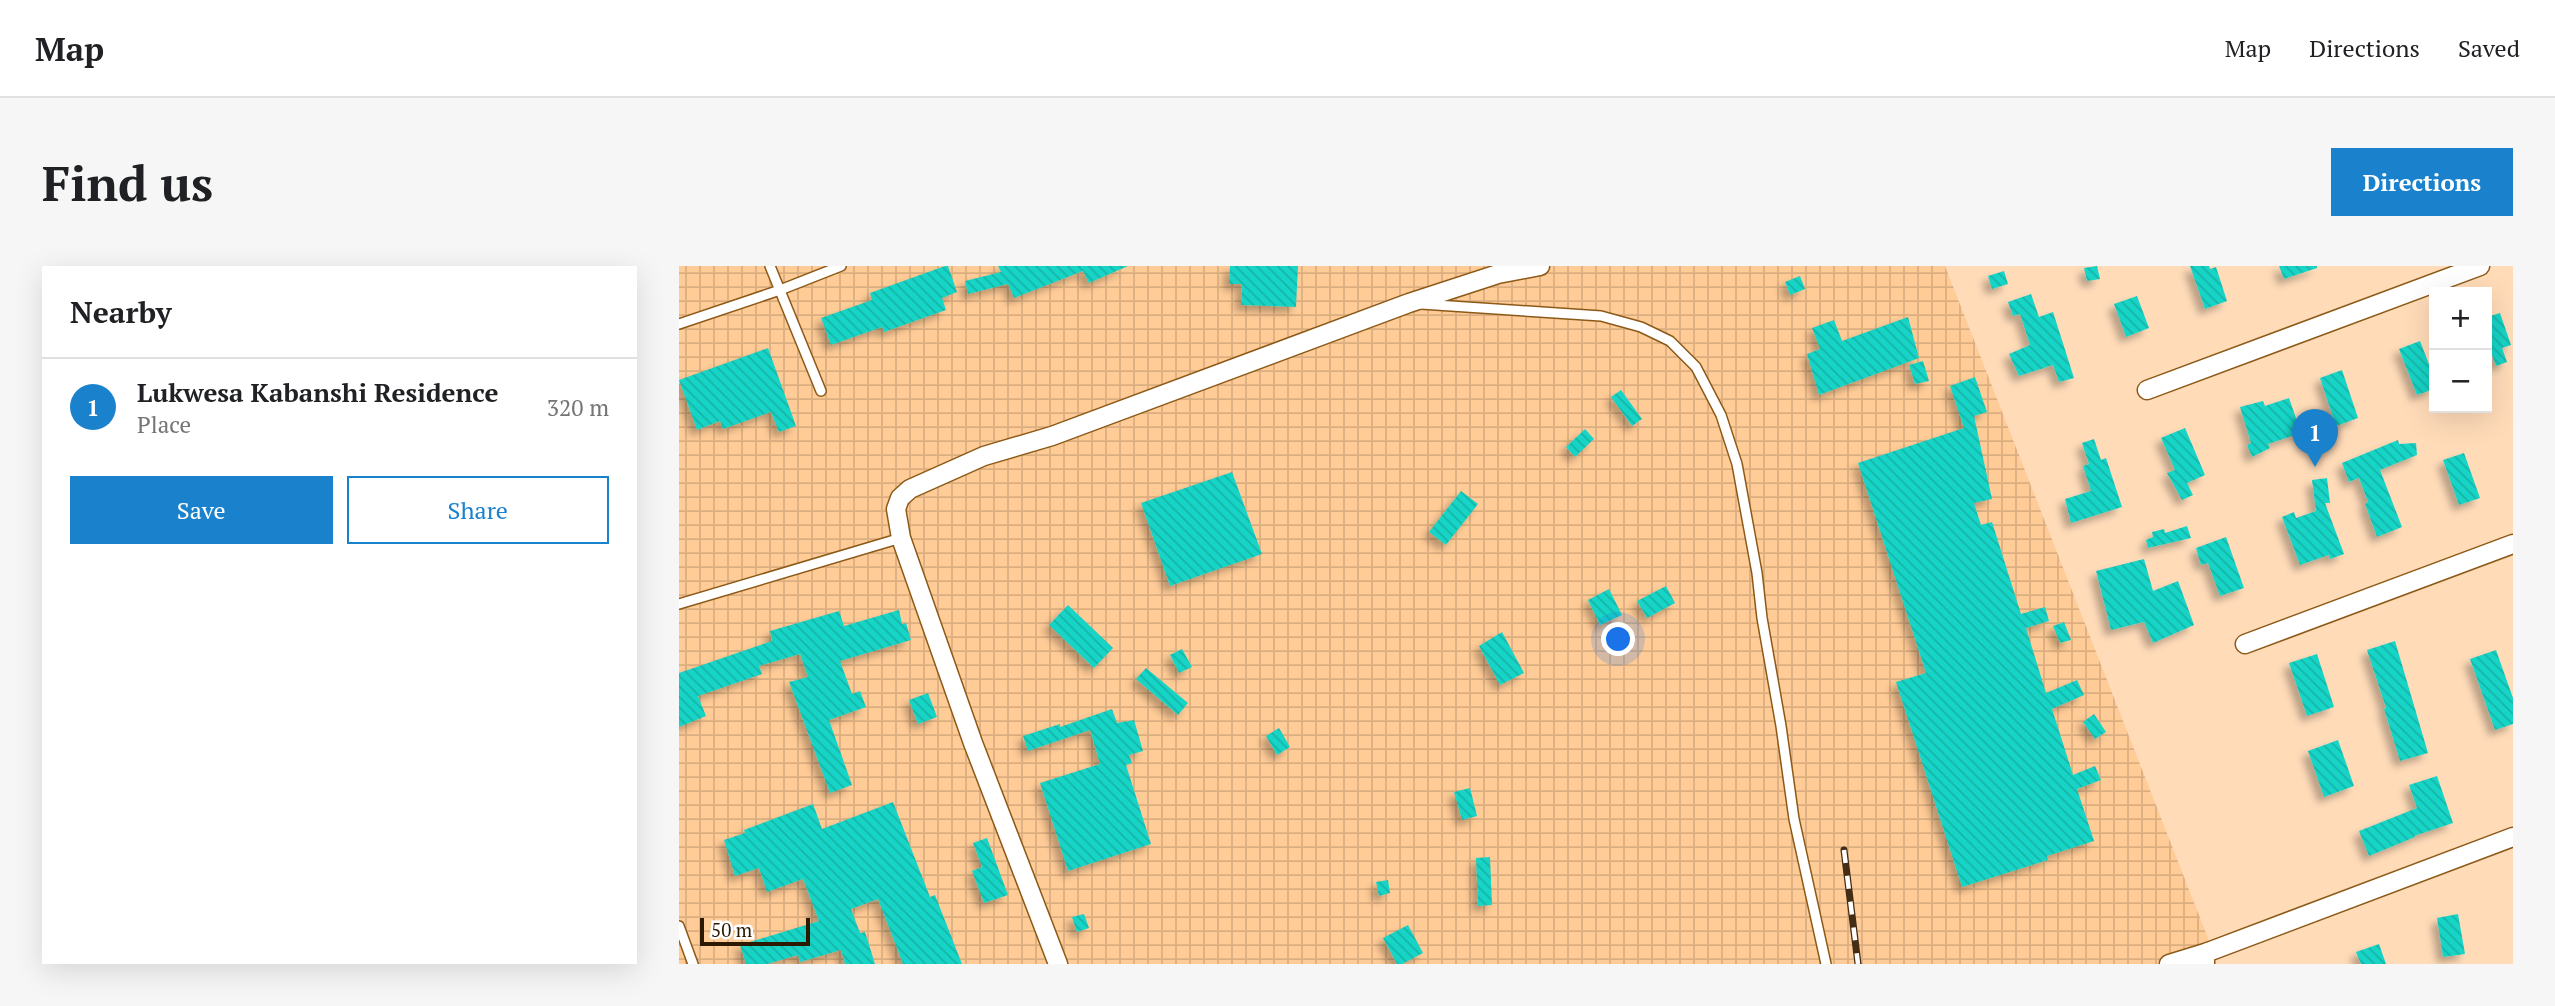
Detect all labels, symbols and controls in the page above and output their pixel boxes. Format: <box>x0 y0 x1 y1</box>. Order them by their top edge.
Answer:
text: Map <box>35 27 104 70</box>
text: Map <box>2225 32 2271 64</box>
text: Directions <box>2309 32 2420 64</box>
text: Saved <box>2458 32 2520 64</box>
button: Directions <box>2331 148 2513 216</box>
text: Find us <box>42 150 213 215</box>
map controls <box>2429 287 2492 413</box>
button: + <box>2429 287 2492 350</box>
text: Nearby <box>70 292 172 332</box>
button: − <box>2429 350 2492 413</box>
text: Lukwesa Kabanshi Residence <box>137 375 498 409</box>
text: 1 <box>87 392 100 423</box>
text: 320 m <box>547 392 609 423</box>
text: Place <box>137 409 191 440</box>
pin: 1 <box>2292 409 2338 467</box>
button: Save <box>70 476 333 544</box>
button: Share <box>347 476 609 544</box>
your location <box>1601 622 1635 656</box>
scale bar <box>700 915 810 947</box>
text: 50 m <box>711 917 752 942</box>

